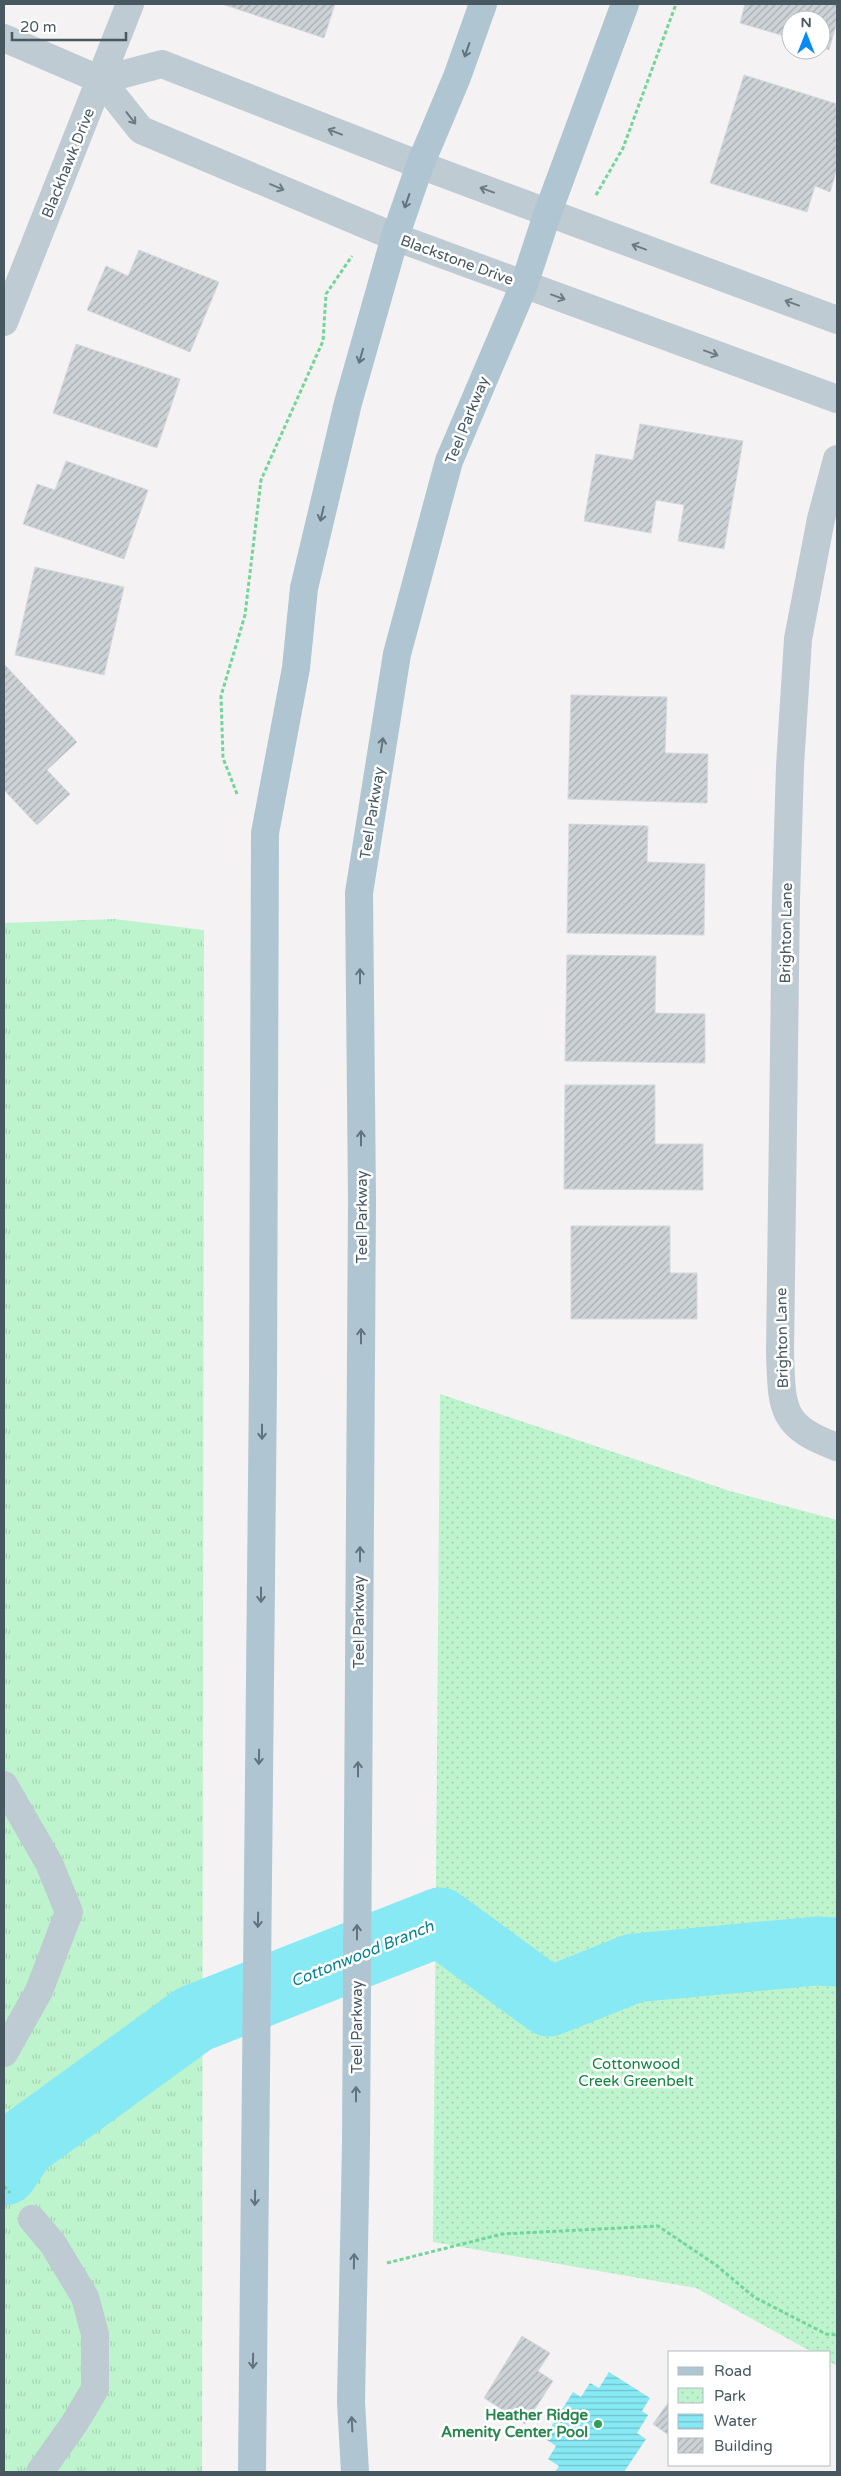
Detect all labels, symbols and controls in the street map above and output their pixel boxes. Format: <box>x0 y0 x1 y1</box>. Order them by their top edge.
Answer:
scale bar <box>12 10 126 42</box>
north arrow <box>781 10 831 60</box>
text: N <box>800 14 812 31</box>
text: 20 m <box>20 18 57 36</box>
one-way arrow <box>462 42 471 57</box>
street label: Blackhawk Drive <box>38 105 98 221</box>
one-way arrow <box>126 111 137 124</box>
one-way arrow <box>328 127 343 136</box>
one-way arrow <box>269 183 284 192</box>
one-way arrow <box>480 185 495 194</box>
one-way arrow <box>402 192 411 208</box>
street label: Blackstone Drive <box>398 231 516 289</box>
one-way arrow <box>632 242 647 251</box>
one-way arrow <box>550 293 566 302</box>
one-way arrow <box>784 298 800 307</box>
one-way arrow <box>355 348 365 364</box>
one-way arrow <box>703 349 718 358</box>
street label: Teel Parkway <box>441 374 493 466</box>
one-way arrow <box>317 506 326 522</box>
one-way arrow <box>378 738 388 754</box>
street label: Teel Parkway <box>356 766 388 860</box>
street label: Brighton Lane <box>776 883 796 983</box>
one-way arrow <box>355 968 365 984</box>
one-way arrow <box>357 1131 366 1147</box>
street label: Teel Parkway <box>353 1171 371 1263</box>
street label: Brighton Lane <box>772 1288 792 1388</box>
one-way arrow <box>356 1328 366 1344</box>
one-way arrow <box>257 1424 267 1440</box>
one-way arrow <box>355 1546 365 1562</box>
street label: Teel Parkway <box>350 1576 368 1668</box>
one-way arrow <box>256 1586 266 1602</box>
one-way arrow <box>255 1749 264 1765</box>
one-way arrow <box>354 1761 363 1777</box>
one-way arrow <box>253 1911 263 1927</box>
water label: Cottonwood Branch <box>288 1916 438 1992</box>
one-way arrow <box>353 1924 362 1940</box>
street label: Teel Parkway <box>348 1981 366 2073</box>
park label: Cottonwood Creek Greenbelt <box>578 2055 694 2090</box>
one-way arrow <box>351 2086 361 2102</box>
one-way arrow <box>250 2190 260 2206</box>
one-way arrow <box>349 2253 359 2270</box>
legend <box>668 2351 831 2466</box>
one-way arrow <box>248 2352 258 2368</box>
text: Road <box>714 2362 752 2380</box>
text: Park <box>714 2387 746 2405</box>
place label: Heather Ridge Amenity Center Pool <box>441 2406 588 2442</box>
text: Water <box>714 2412 757 2430</box>
one-way arrow <box>347 2416 357 2432</box>
marker: Heather Ridge Amenity Center Pool <box>592 2418 604 2430</box>
text: Building <box>714 2437 773 2455</box>

